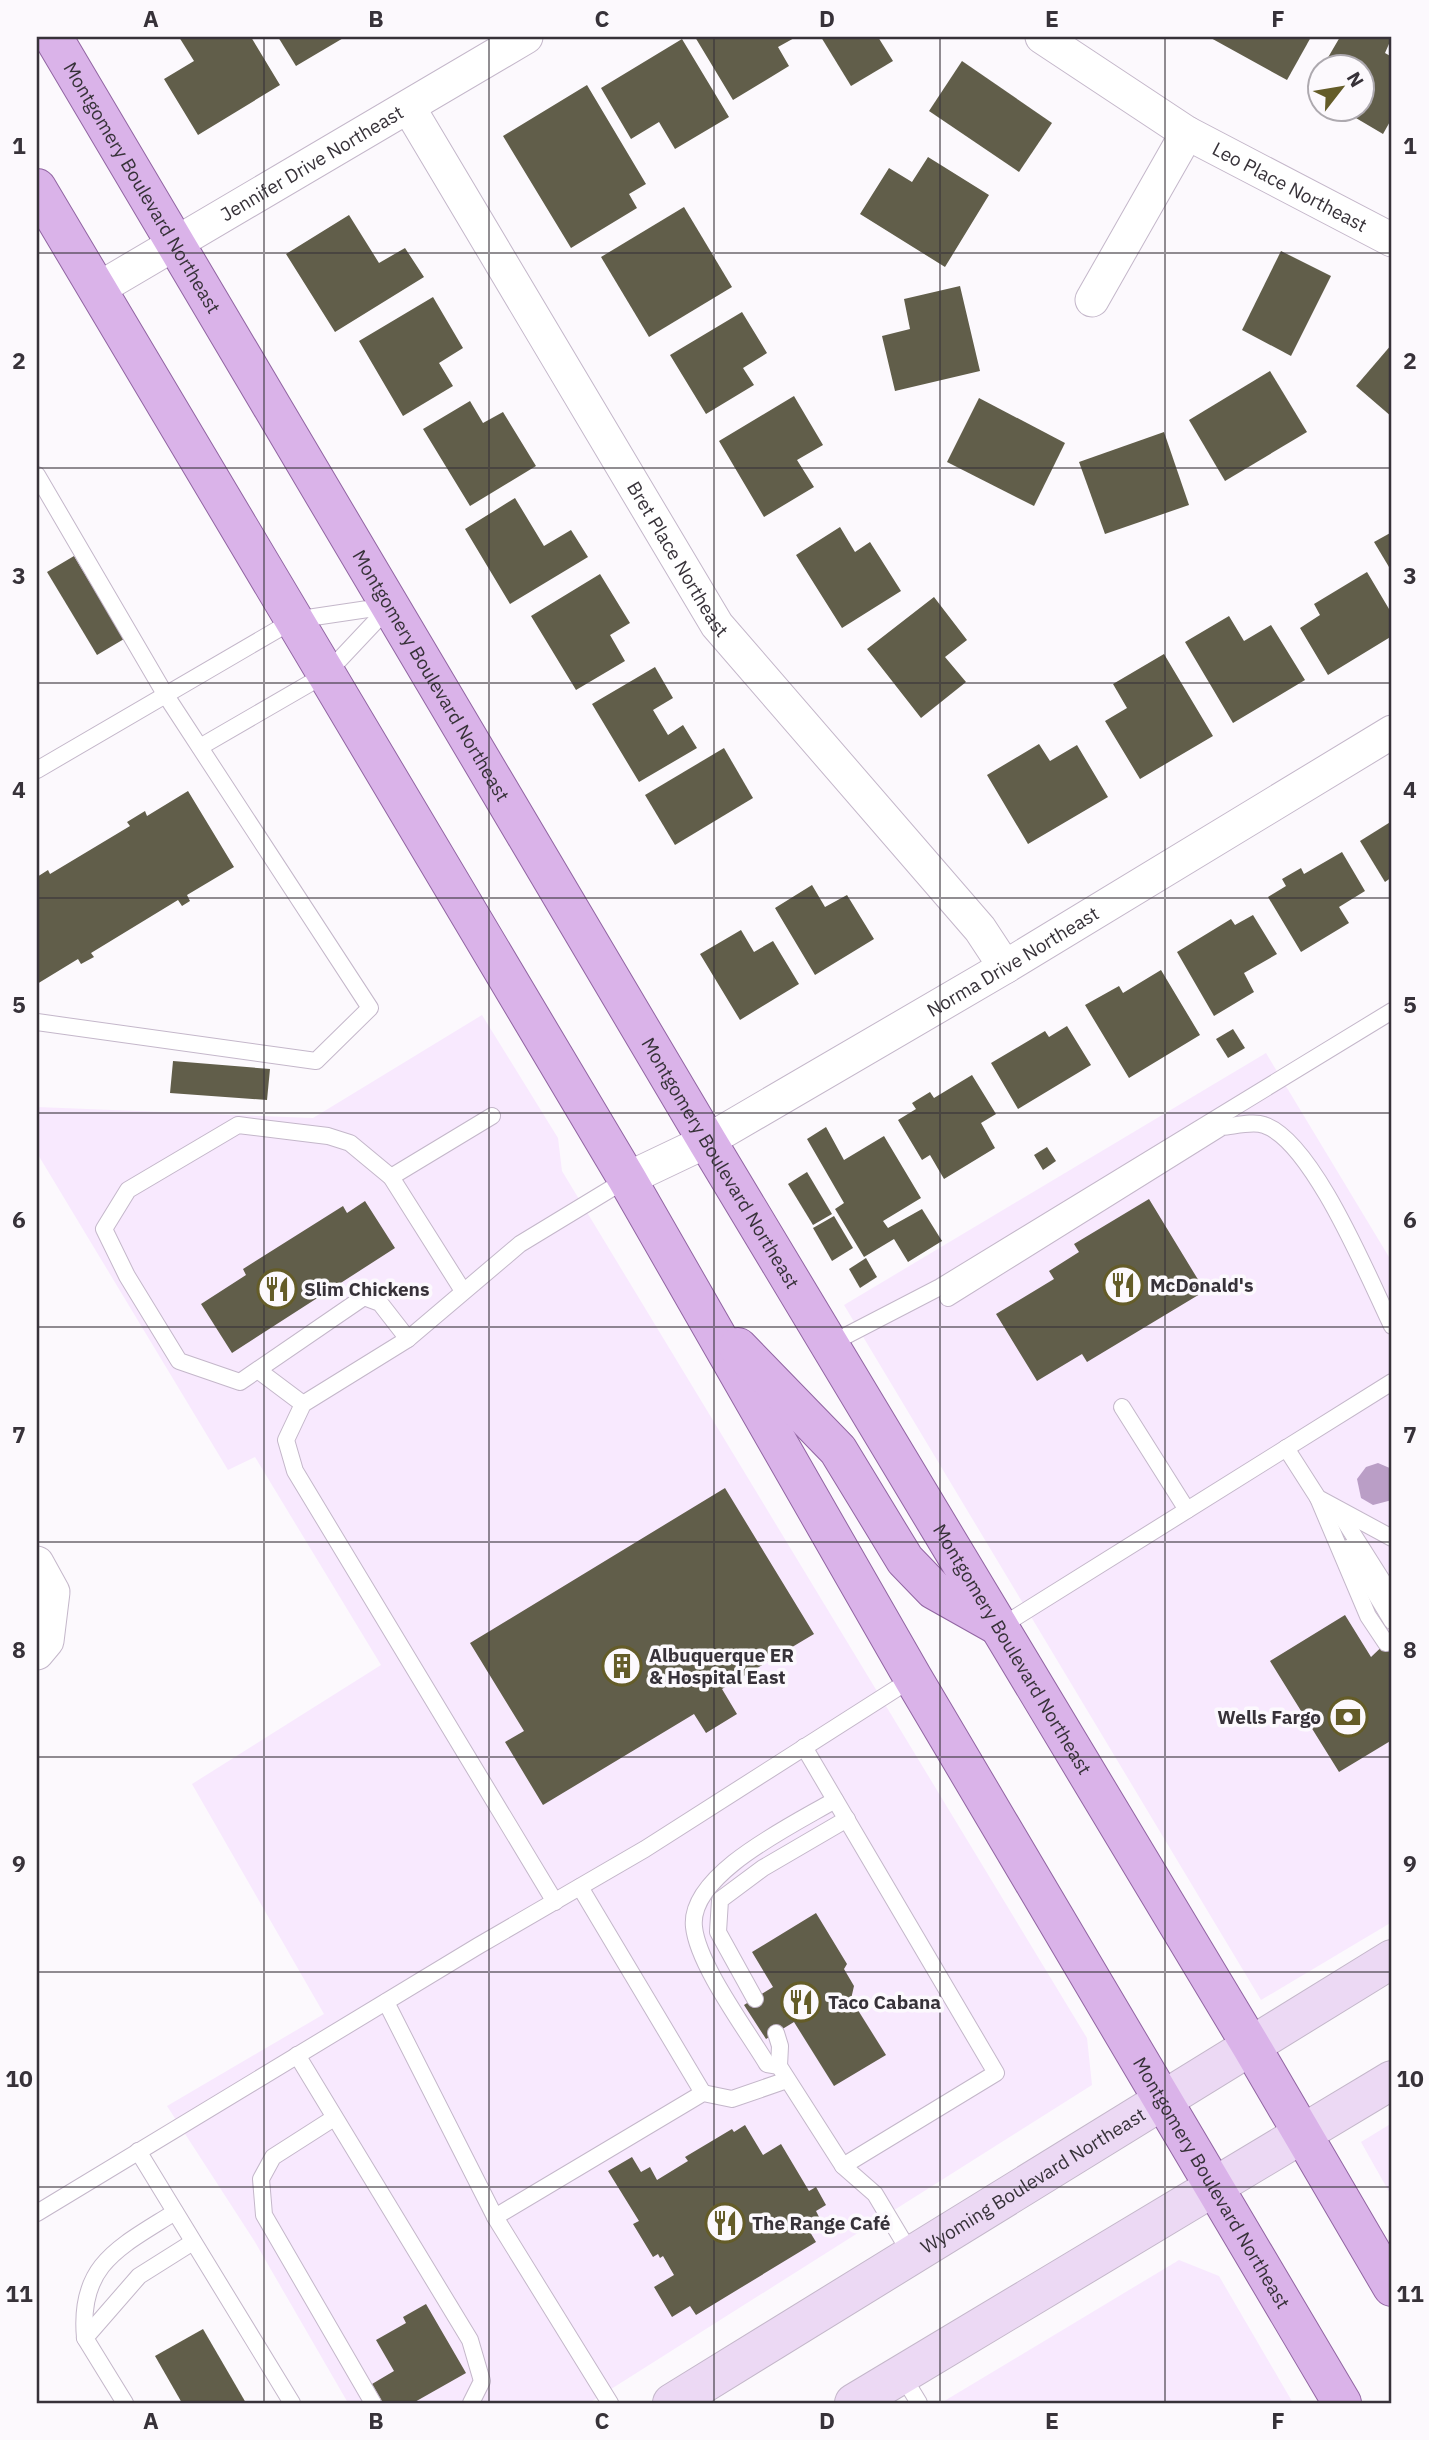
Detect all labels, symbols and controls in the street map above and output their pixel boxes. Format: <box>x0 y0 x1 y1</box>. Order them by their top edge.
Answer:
text: A <box>143 3 159 33</box>
text: B <box>368 3 384 33</box>
text: C <box>595 3 610 33</box>
text: D <box>819 3 835 33</box>
text: E <box>1045 3 1059 33</box>
text: F <box>1271 3 1285 33</box>
north arrow <box>1306 52 1376 122</box>
street label: Montgomery Boulevard Northeast <box>58 58 226 318</box>
text: N <box>1342 67 1369 91</box>
street label: Jennifer Drive Northeast <box>216 100 407 226</box>
text: 1 <box>12 130 26 160</box>
text: 1 <box>1403 130 1417 160</box>
street label: Leo Place Northeast <box>1209 136 1371 237</box>
text: 2 <box>12 345 26 375</box>
text: 2 <box>1403 345 1417 375</box>
street label: Bret Place Northeast <box>622 477 734 642</box>
street label: Montgomery Boulevard Northeast <box>347 545 515 805</box>
text: 3 <box>12 560 26 590</box>
text: 3 <box>1403 560 1417 590</box>
text: 4 <box>12 774 26 804</box>
text: 4 <box>1403 774 1417 804</box>
street label: Norma Drive Northeast <box>922 901 1103 1022</box>
text: 5 <box>12 989 26 1019</box>
text: 5 <box>1403 989 1417 1019</box>
street label: Montgomery Boulevard Northeast <box>636 1033 805 1293</box>
text: 6 <box>12 1204 26 1234</box>
text: 6 <box>1403 1204 1417 1234</box>
restaurant icon: McDonald's <box>1102 1264 1144 1306</box>
restaurant icon: Slim Chickens <box>256 1268 298 1310</box>
place label: McDonald's <box>1150 1273 1253 1297</box>
place label: Slim Chickens <box>304 1277 430 1301</box>
text: 7 <box>12 1419 26 1449</box>
text: 7 <box>1403 1419 1417 1449</box>
street label: Montgomery Boulevard Northeast <box>928 1519 1097 1779</box>
text: 8 <box>12 1634 26 1664</box>
text: 8 <box>1403 1634 1417 1664</box>
place label: Albuquerque ER & Hospital East <box>649 1643 794 1689</box>
building icon: Albuquerque ER & Hospital East <box>601 1645 643 1687</box>
bank icon: Wells Fargo <box>1327 1696 1369 1738</box>
place label: Wells Fargo <box>1217 1705 1321 1729</box>
text: 9 <box>12 1848 26 1878</box>
text: 9 <box>1403 1848 1417 1878</box>
restaurant icon: Taco Cabana <box>780 1981 822 2023</box>
place label: Taco Cabana <box>828 1990 941 2014</box>
street label: Montgomery Boulevard Northeast <box>1128 2053 1295 2313</box>
text: 10 <box>5 2063 33 2093</box>
text: 10 <box>1396 2063 1424 2093</box>
street label: Wyoming Boulevard Northeast <box>916 2102 1150 2259</box>
restaurant icon: The Range Café <box>704 2202 746 2244</box>
place label: The Range Café <box>752 2211 891 2235</box>
text: 11 <box>5 2278 33 2308</box>
text: 11 <box>1396 2278 1424 2308</box>
text: A <box>143 2405 159 2435</box>
text: B <box>368 2405 384 2435</box>
text: C <box>595 2405 610 2435</box>
text: D <box>819 2405 835 2435</box>
text: E <box>1045 2405 1059 2435</box>
text: F <box>1271 2405 1285 2435</box>

